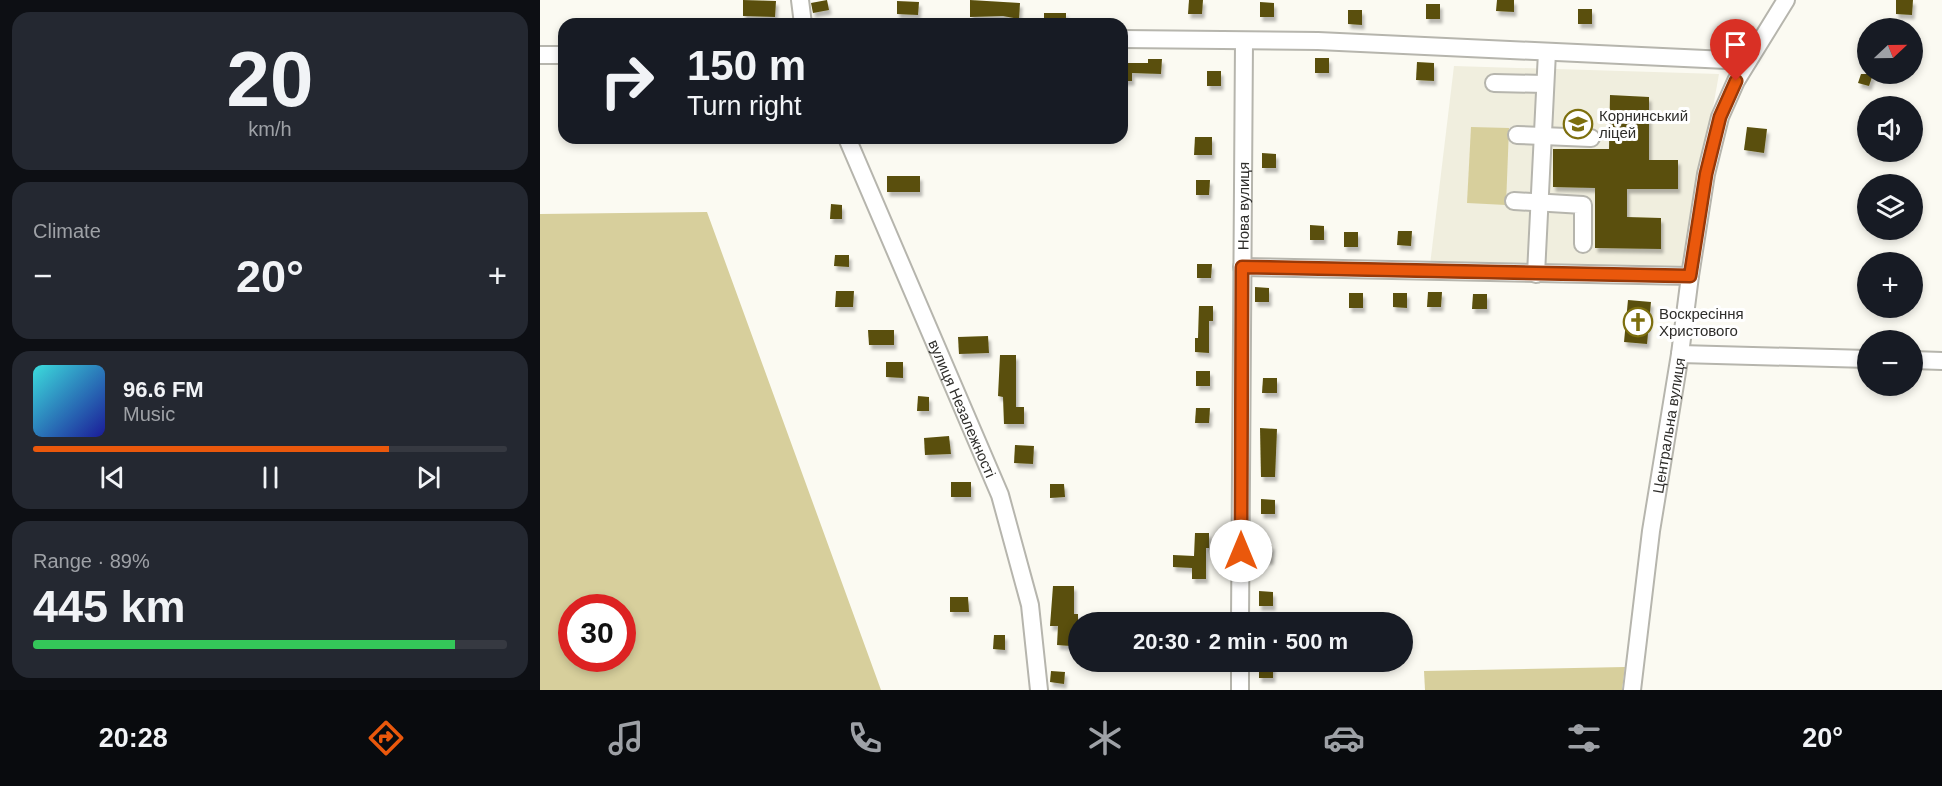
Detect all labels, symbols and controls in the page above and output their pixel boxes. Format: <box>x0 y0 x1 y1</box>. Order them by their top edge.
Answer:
north arrow <box>1857 18 1923 84</box>
map controls <box>1857 18 1923 396</box>
pin <box>1710 19 1761 81</box>
icon: arrive <box>1719 28 1752 61</box>
text: 20 <box>227 35 313 123</box>
icon: right <box>588 42 666 120</box>
text: 150 m <box>687 42 806 89</box>
text: Turn right <box>687 91 802 121</box>
button: sound <box>1857 96 1923 162</box>
place label: Корнинський ліцей <box>1599 107 1688 141</box>
school or university icon: Корнинський ліцей <box>1562 108 1594 140</box>
text: km/h <box>248 118 292 140</box>
street label: Нова вулиця <box>1234 162 1252 250</box>
button: layers <box>1857 174 1923 240</box>
text: Climate <box>33 220 101 242</box>
text: 20° <box>236 251 304 302</box>
button: + <box>1857 252 1923 318</box>
text: − <box>33 257 52 294</box>
text: + <box>488 257 507 294</box>
place label: Воскресіння Христового <box>1659 305 1744 339</box>
church icon: Воскресіння Христового <box>1622 306 1654 338</box>
button: − <box>1857 330 1923 396</box>
street label: вулиця Незалежності <box>926 337 1000 480</box>
street label: Центральна вулиця <box>1649 356 1688 495</box>
text: 96.6 FM <box>123 377 204 402</box>
text: Music <box>123 403 175 425</box>
icon: previous <box>96 461 129 494</box>
icon: pause <box>254 461 287 494</box>
icon: next <box>412 461 445 494</box>
position arrow <box>1209 519 1273 583</box>
text: Range · 89% <box>33 550 150 572</box>
text: 445 km <box>33 581 186 632</box>
speed limit sign: 30 <box>558 594 636 672</box>
text: 20:30 · 2 min · 500 m <box>1133 629 1348 654</box>
icon: directions <box>365 717 407 759</box>
icon: music <box>605 717 647 759</box>
icon: phone <box>844 717 886 759</box>
icon: climate <box>1084 717 1126 759</box>
icon: car <box>1323 717 1365 759</box>
icon: filters <box>1563 717 1605 759</box>
text: 20:28 <box>99 723 168 753</box>
text: 20° <box>1802 723 1843 753</box>

